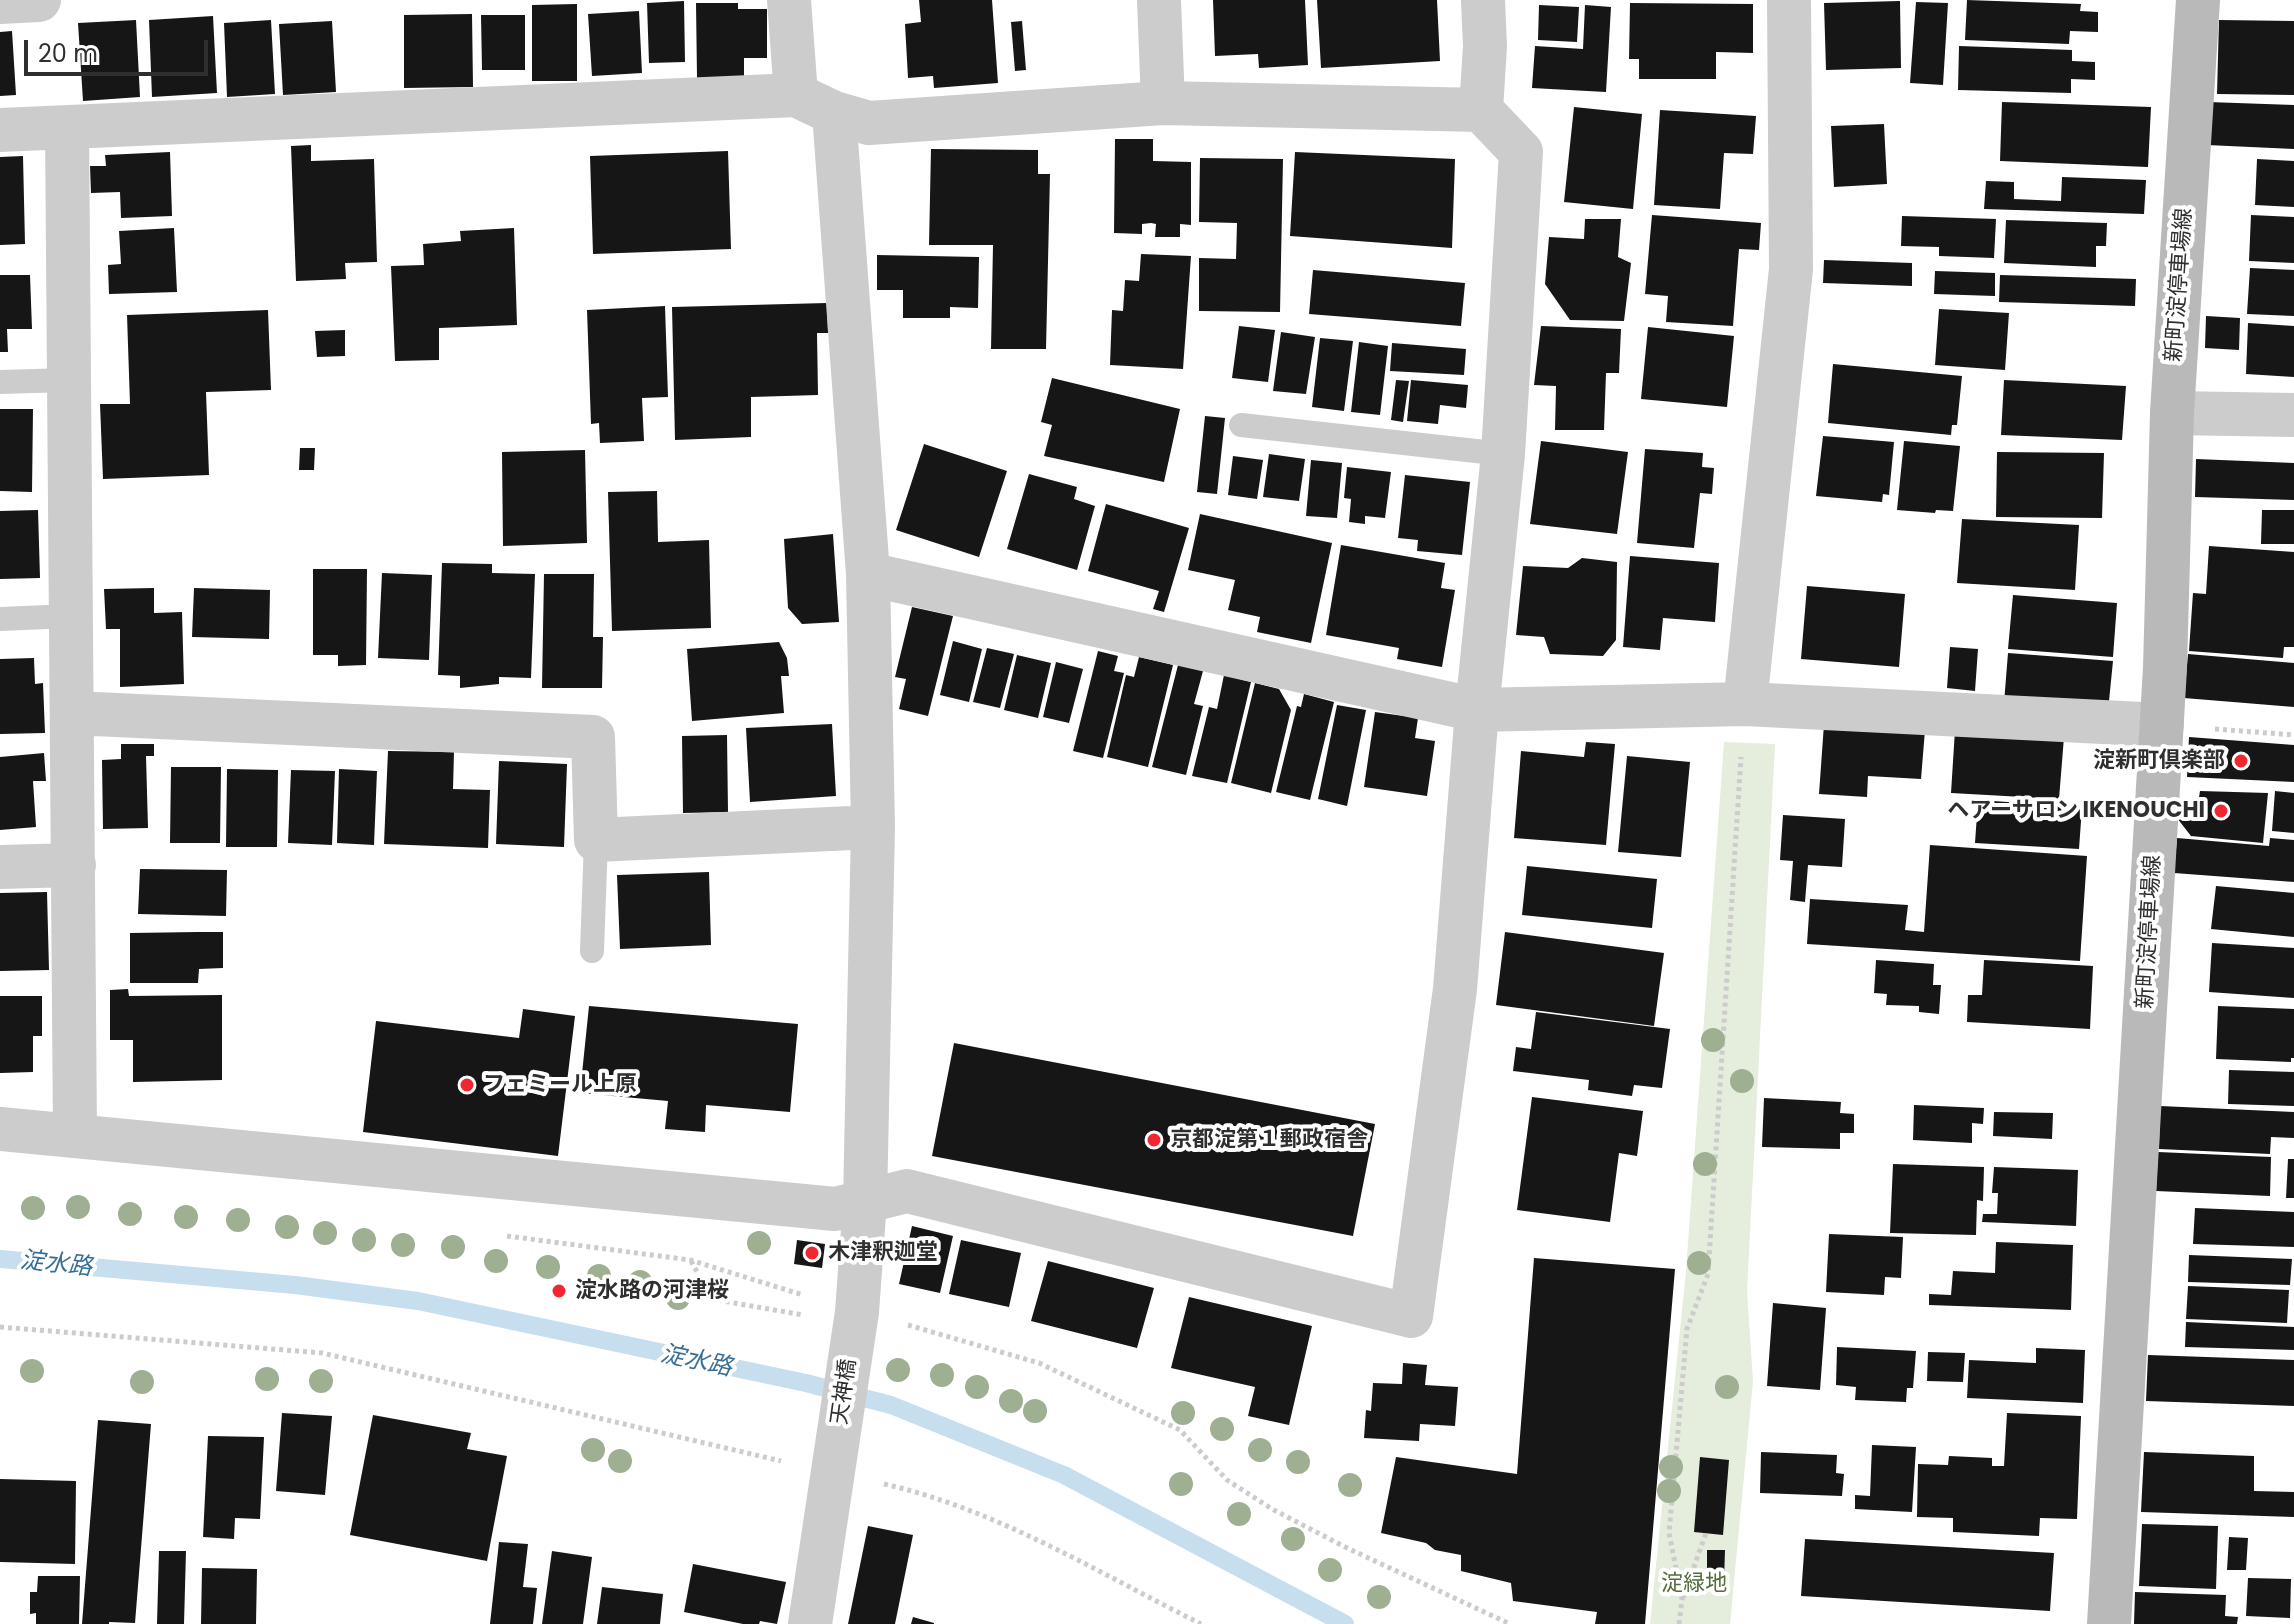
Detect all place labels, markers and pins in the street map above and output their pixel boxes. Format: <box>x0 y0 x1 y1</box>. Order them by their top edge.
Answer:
place label: 淀新町倶楽部 <box>2093 748 2225 774</box>
marker: 淀新町倶楽部 <box>2232 752 2250 770</box>
place label: ヘアーサロン IKENOUCHI <box>1947 798 2205 824</box>
marker: ヘアーサロン IKENOUCHI <box>2212 802 2230 820</box>
place label: フェミール上原 <box>483 1072 637 1098</box>
marker: フェミール上原 <box>458 1076 476 1094</box>
place label: 京都淀第１郵政宿舎 <box>1170 1127 1368 1153</box>
marker: 京都淀第１郵政宿舎 <box>1145 1131 1163 1149</box>
place label: 木津釈迦堂 <box>828 1240 938 1266</box>
marker: 木津釈迦堂 <box>803 1244 821 1262</box>
place label: 淀水路の河津桜 <box>575 1278 729 1304</box>
marker: 淀水路の河津桜 <box>550 1282 568 1300</box>

